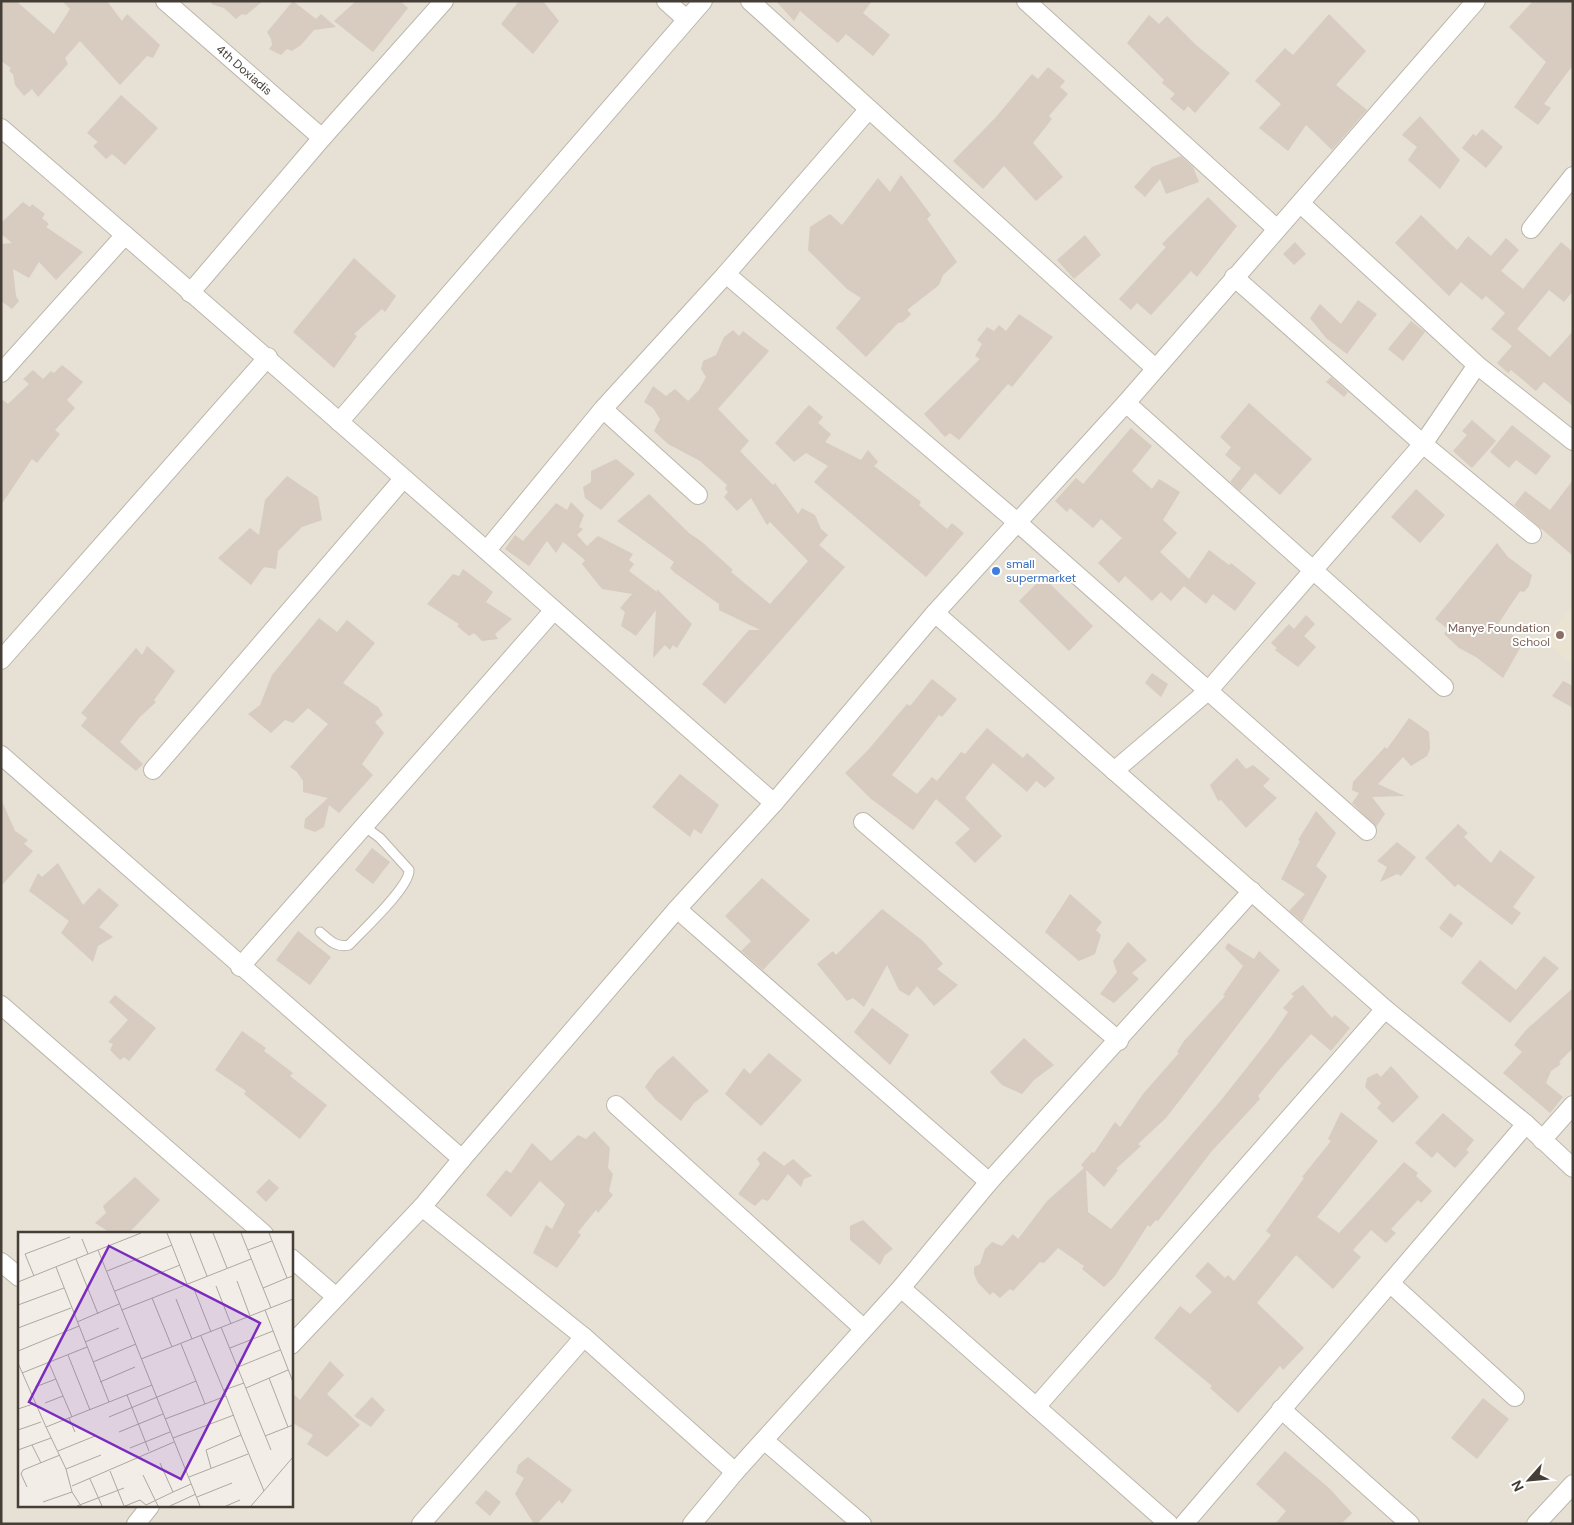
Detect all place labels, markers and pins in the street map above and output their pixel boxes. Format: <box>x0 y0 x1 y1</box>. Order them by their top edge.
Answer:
place label: small supermarket <box>1006 556 1077 586</box>
marker: small supermarket <box>990 565 1002 577</box>
place label: Manye Foundation School <box>1448 620 1550 650</box>
marker: Manye Foundation School <box>1554 629 1566 641</box>

